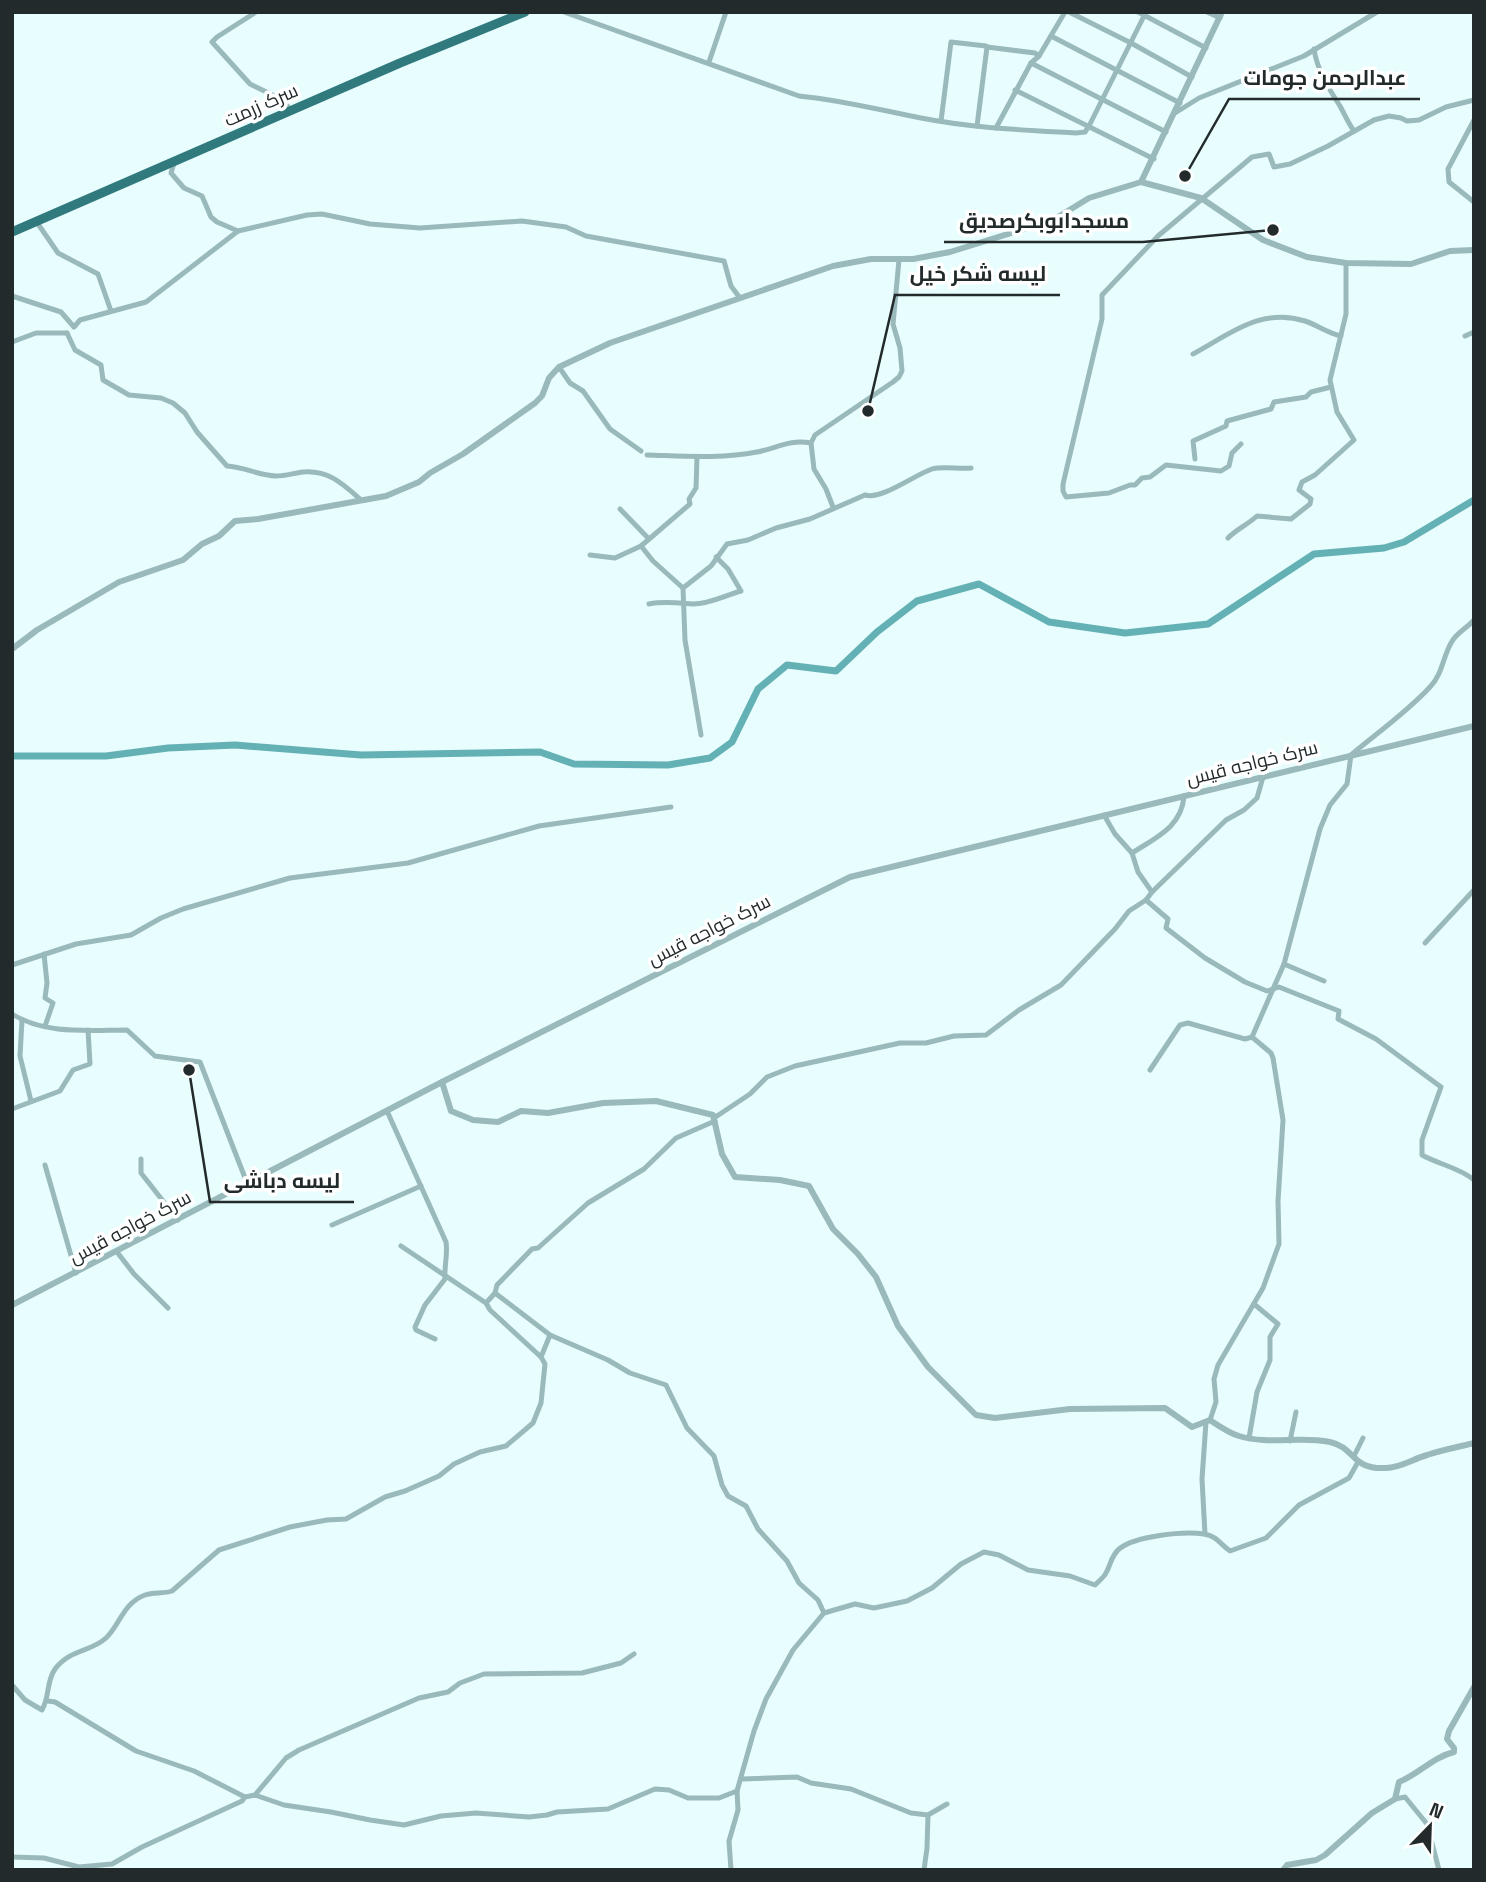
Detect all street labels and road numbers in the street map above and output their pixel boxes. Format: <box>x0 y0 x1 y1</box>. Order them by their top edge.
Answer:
street label: سرک زرمت <box>220 78 302 132</box>
street label: سرک خواجه قیس <box>1184 735 1320 791</box>
street label: سرک خواجه قیس <box>643 888 775 972</box>
street label: سرک خواجه قیس <box>65 1184 195 1270</box>

